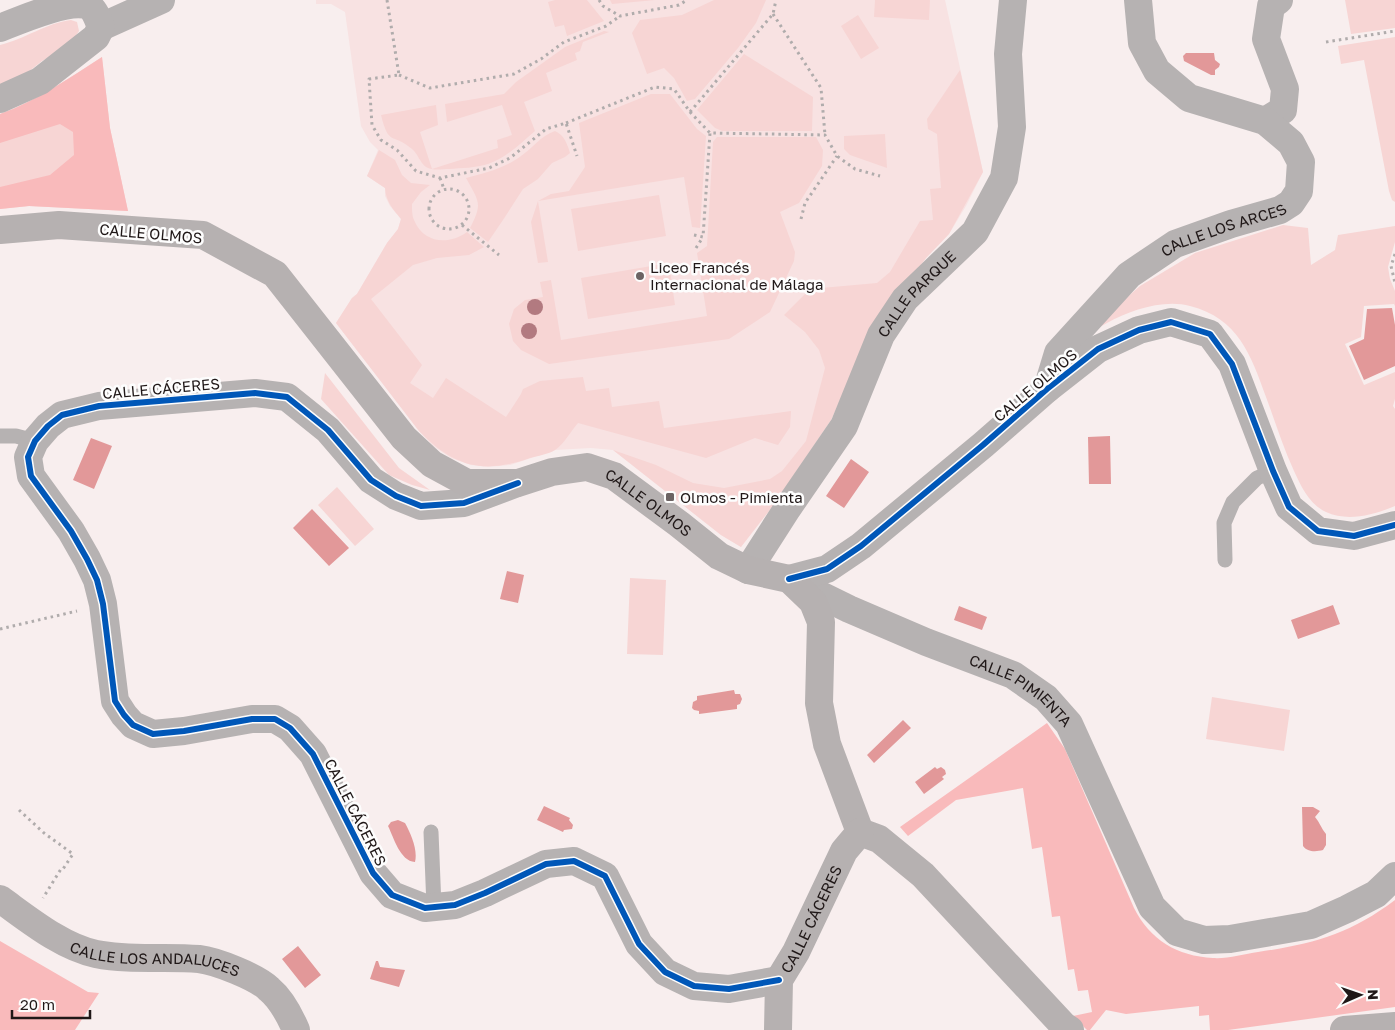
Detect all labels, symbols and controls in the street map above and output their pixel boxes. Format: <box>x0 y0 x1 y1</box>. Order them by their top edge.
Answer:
street label: CALLE LOS ARCES <box>1157 199 1290 260</box>
street label: CALLE OLMOS <box>99 220 203 246</box>
street label: CALLE PARQUE <box>873 247 959 340</box>
place label: Liceo Francés Internacional de Málaga <box>650 258 824 293</box>
marker: Liceo Francés Internacional de Málaga <box>634 270 646 282</box>
street label: CALLE OLMOS <box>990 345 1080 425</box>
street label: CALLE CÁCERES <box>101 374 221 402</box>
street label: CALLE OLMOS <box>603 465 696 540</box>
place label: Olmos - Pimienta <box>680 488 803 506</box>
marker: Olmos - Pimienta <box>664 491 676 503</box>
street label: CALLE PIMIENTA <box>967 650 1076 730</box>
street label: CALLE CÁCERES <box>321 755 391 869</box>
street label: CALLE CÁCERES <box>776 862 845 976</box>
street label: CALLE LOS ANDALUCES <box>67 937 243 980</box>
north arrow <box>1335 970 1385 1020</box>
scale bar <box>12 988 90 1020</box>
text: N <box>1365 989 1382 1000</box>
text: 20 m <box>20 995 55 1013</box>

